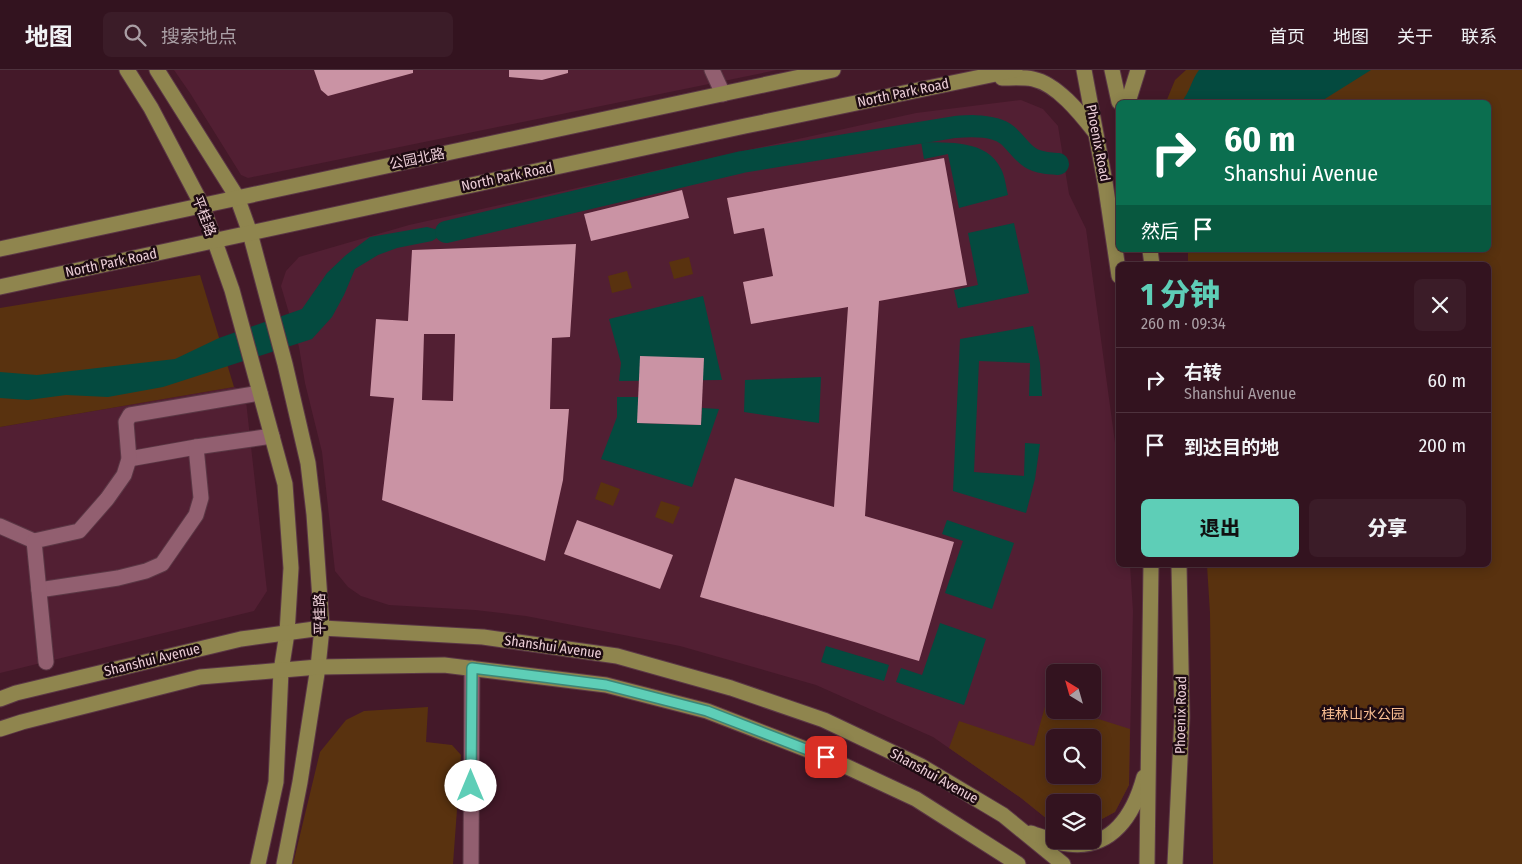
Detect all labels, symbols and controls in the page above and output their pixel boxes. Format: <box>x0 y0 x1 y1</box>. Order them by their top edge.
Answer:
search box <box>103 12 453 57</box>
icon: search <box>121 21 149 49</box>
text: 地图 <box>25 23 73 51</box>
text: 搜索地点 <box>161 25 237 48</box>
text: 首页 <box>1269 26 1305 48</box>
text: 地图 <box>1333 26 1369 48</box>
text: 关于 <box>1397 26 1433 48</box>
text: 联系 <box>1461 26 1497 48</box>
street label: North Park Road <box>856 75 950 111</box>
street label: Phoenix Road <box>1082 103 1114 183</box>
text: 60 m <box>1224 118 1295 160</box>
icon: right <box>1141 120 1206 185</box>
street label: 公园北路 <box>388 145 446 173</box>
street label: North Park Road <box>460 159 554 195</box>
text: Shanshui Avenue <box>1224 160 1378 187</box>
street label: 平桂路 <box>189 193 219 239</box>
icon: arrive <box>1189 215 1217 243</box>
text: 然后 <box>1141 220 1179 243</box>
street label: North Park Road <box>64 245 158 281</box>
text: 1 分钟 <box>1141 277 1220 313</box>
button: close <box>1414 279 1466 331</box>
text: 260 m · 09:34 <box>1141 314 1226 333</box>
text: 右转 <box>1184 361 1222 384</box>
icon: right <box>1141 366 1169 394</box>
text: 60 m <box>1428 369 1466 392</box>
text: Shanshui Avenue <box>1184 384 1296 403</box>
icon: arrive <box>1141 431 1169 459</box>
text: 200 m <box>1419 434 1466 457</box>
text: 到达目的地 <box>1184 436 1279 459</box>
button: 退出 <box>1141 499 1299 557</box>
button: 分享 <box>1309 499 1466 557</box>
street label: 平桂路 <box>311 593 329 635</box>
street label: Shanshui Avenue <box>503 632 603 662</box>
street label: Shanshui Avenue <box>102 640 202 680</box>
north arrow <box>1046 664 1101 719</box>
map controls <box>1046 664 1101 849</box>
street label: Phoenix Road <box>1172 676 1190 754</box>
park label: 桂林山水公园 <box>1321 706 1405 723</box>
button: search <box>1046 729 1101 784</box>
pin <box>805 736 847 778</box>
icon: arrive <box>812 743 840 771</box>
street label: Shanshui Avenue <box>887 745 981 807</box>
position arrow <box>444 759 496 811</box>
button: layers <box>1046 794 1101 849</box>

